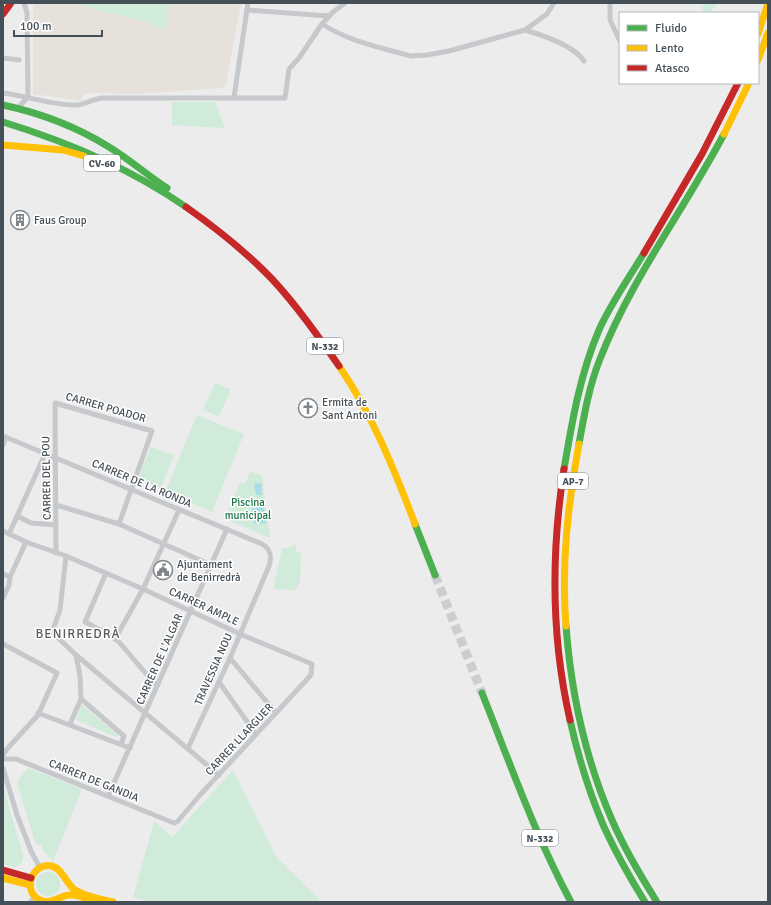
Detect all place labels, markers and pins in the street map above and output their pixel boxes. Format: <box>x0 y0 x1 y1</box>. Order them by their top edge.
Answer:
building icon: Faus Group <box>9 209 31 231</box>
place label: Faus Group <box>34 214 87 227</box>
place label: Ermita de Sant Antoni <box>322 396 377 422</box>
church icon: Ermita de Sant Antoni <box>297 397 319 419</box>
place label: Ajuntament de Benirredrà <box>177 558 241 584</box>
public building icon: Ajuntament de Benirredrà <box>152 559 174 581</box>

